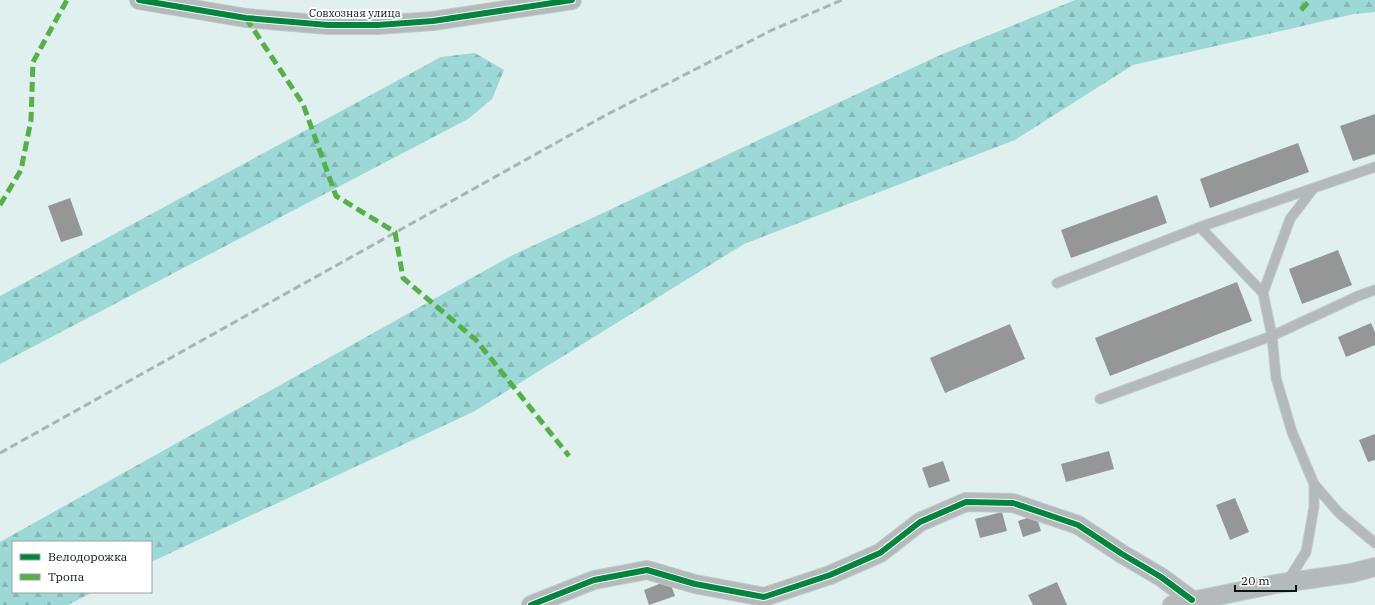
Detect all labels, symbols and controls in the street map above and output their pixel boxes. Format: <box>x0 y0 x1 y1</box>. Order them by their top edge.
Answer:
street label: Совхозная улица <box>309 6 401 20</box>
legend <box>12 541 152 593</box>
text: Велодорожка <box>48 549 128 564</box>
scale bar <box>1235 567 1296 593</box>
text: Тропа <box>48 569 85 584</box>
text: 20 m <box>1241 573 1270 588</box>

